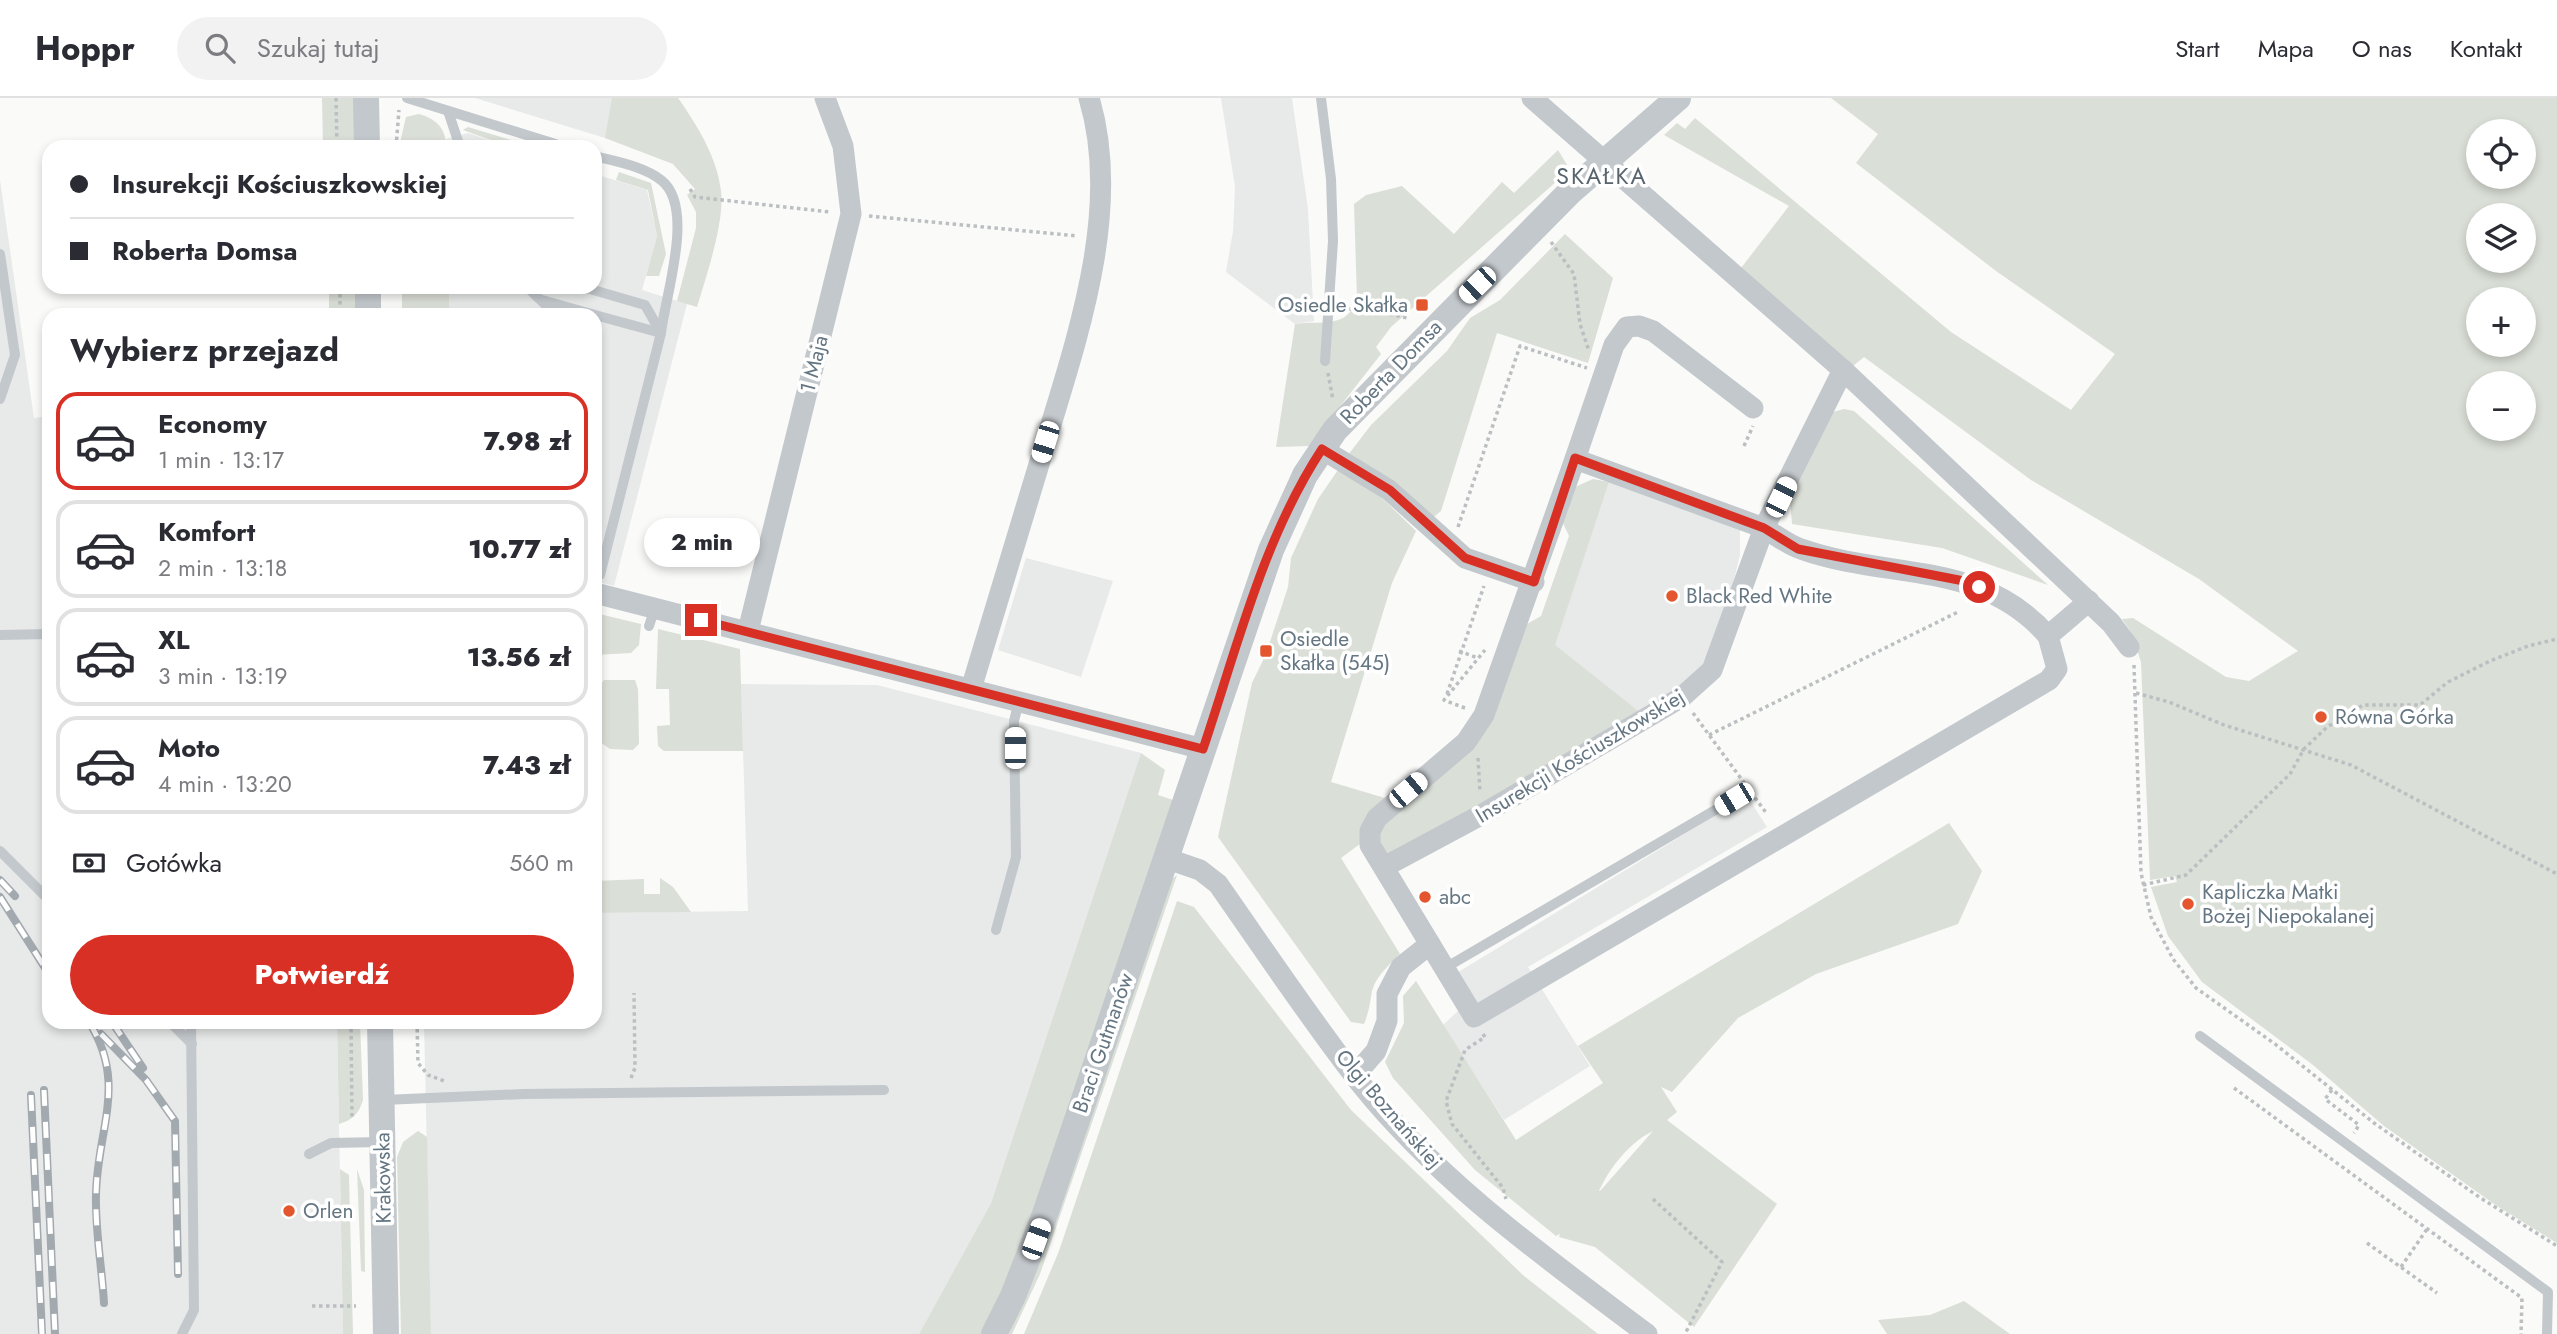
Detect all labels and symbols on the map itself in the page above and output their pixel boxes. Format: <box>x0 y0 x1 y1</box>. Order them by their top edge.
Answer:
district label: SKAŁKA <box>1556 159 1648 193</box>
car <box>1455 263 1500 307</box>
place label: Osiedle Skałka <box>1278 290 1408 320</box>
marker: Osiedle Skałka <box>1414 297 1430 313</box>
street label: Roberta Domsa <box>1333 313 1449 431</box>
street label: 1 Maja <box>792 332 836 396</box>
car <box>1029 419 1062 465</box>
car <box>1763 474 1800 520</box>
callout: 2 min <box>643 518 759 568</box>
route start <box>1963 571 1995 603</box>
place label: Black Red White <box>1686 581 1832 611</box>
marker: Black Red White <box>1664 588 1680 604</box>
route end <box>685 604 717 636</box>
place label: Osiedle Skałka (545) <box>1280 624 1390 678</box>
marker: Osiedle Skałka (545) <box>1258 643 1274 659</box>
street label: Insurekcji Kościuszkowskiej <box>1470 682 1690 830</box>
place label: Równa Górka <box>2335 702 2454 732</box>
marker: Równa Górka <box>2313 709 2329 725</box>
car <box>1005 727 1026 769</box>
car <box>1386 768 1431 812</box>
car <box>1711 779 1758 819</box>
place label: Kapliczka Matki Bożej Niepokalanej <box>2202 877 2375 931</box>
place label: abc <box>1439 882 1471 912</box>
marker: abc <box>1417 889 1433 905</box>
marker: Kapliczka Matki Bożej Niepokalanej <box>2180 896 2196 912</box>
street label: Braci Gutmanów <box>1065 968 1141 1117</box>
street label: Olgi Boznańskiej <box>1329 1043 1449 1175</box>
street label: Krakowska <box>367 1132 399 1224</box>
place label: Orlen <box>303 1196 353 1226</box>
marker: Orlen <box>281 1203 297 1219</box>
car <box>1019 1216 1054 1262</box>

